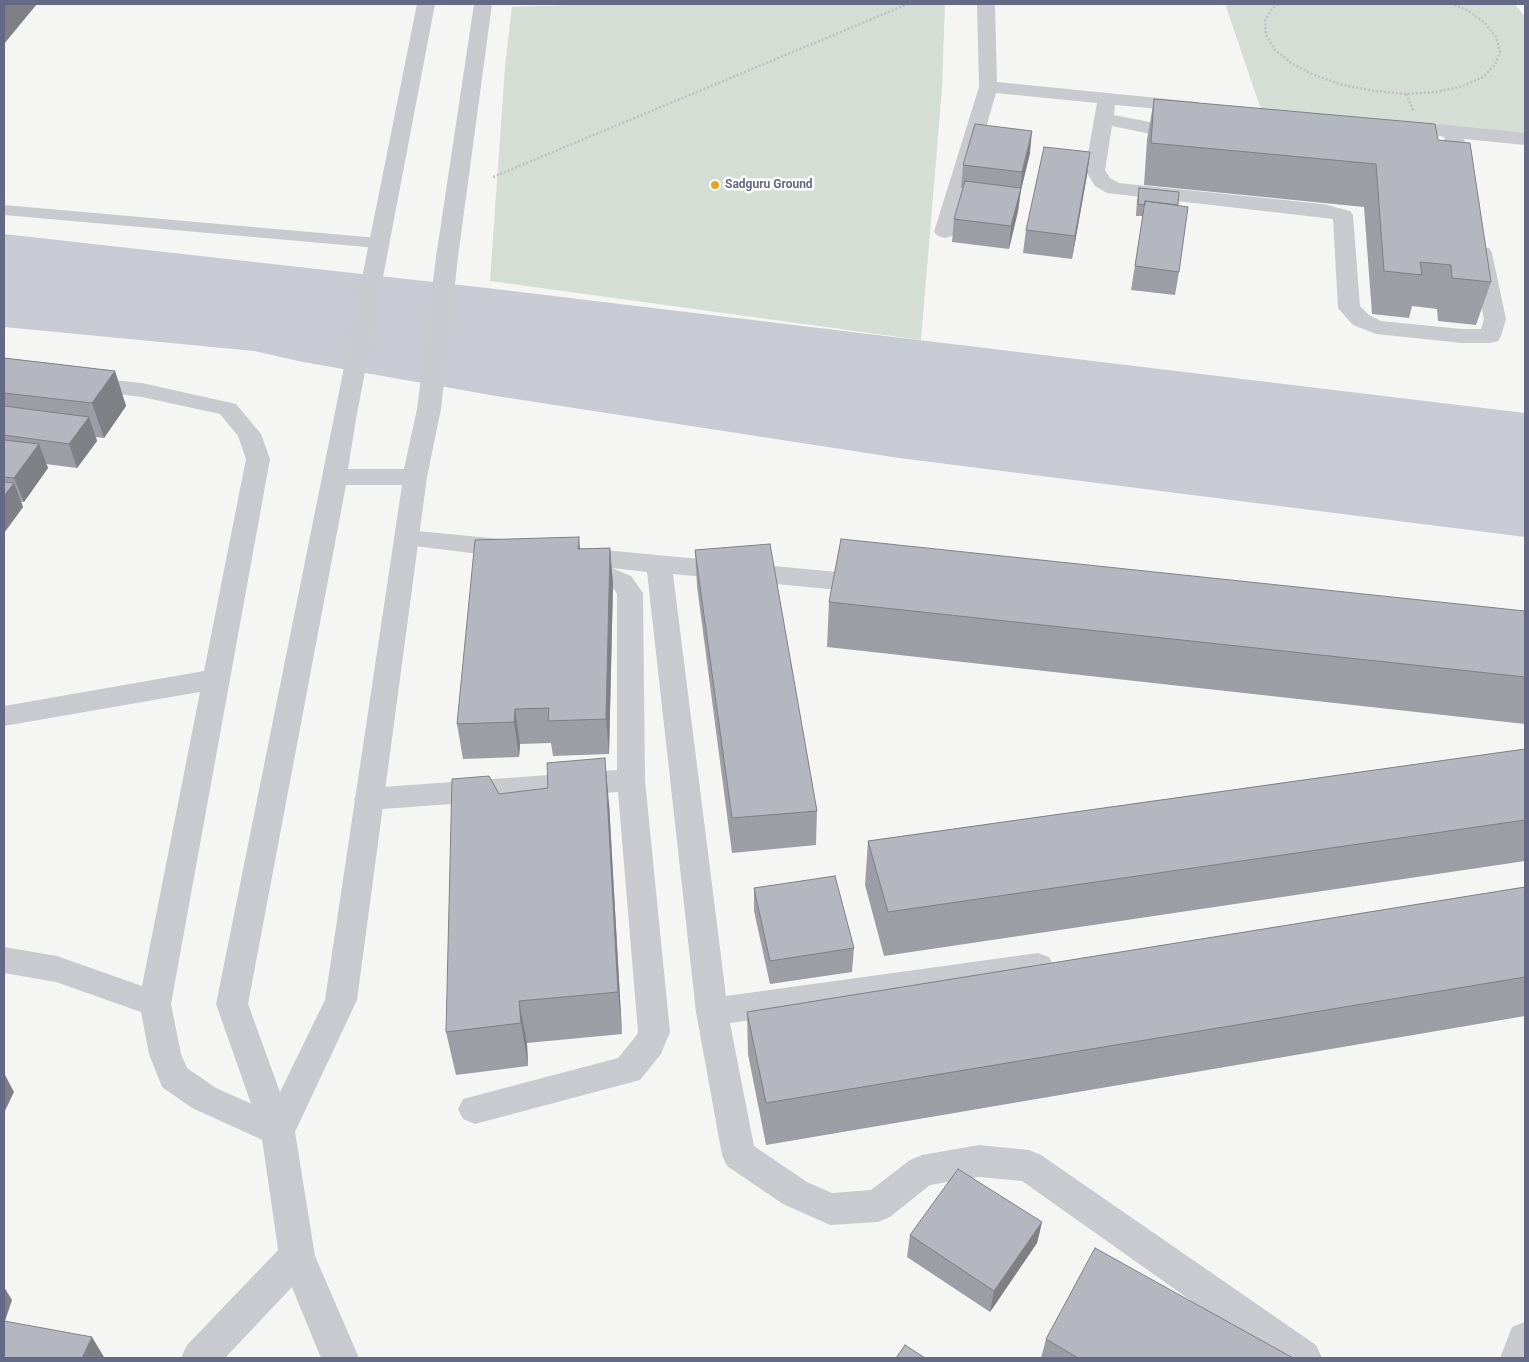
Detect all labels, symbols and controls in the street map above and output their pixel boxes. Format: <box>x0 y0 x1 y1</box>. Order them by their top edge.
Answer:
place label: Sadguru Ground <box>725 178 813 192</box>
marker: Sadguru Ground <box>709 179 721 191</box>

